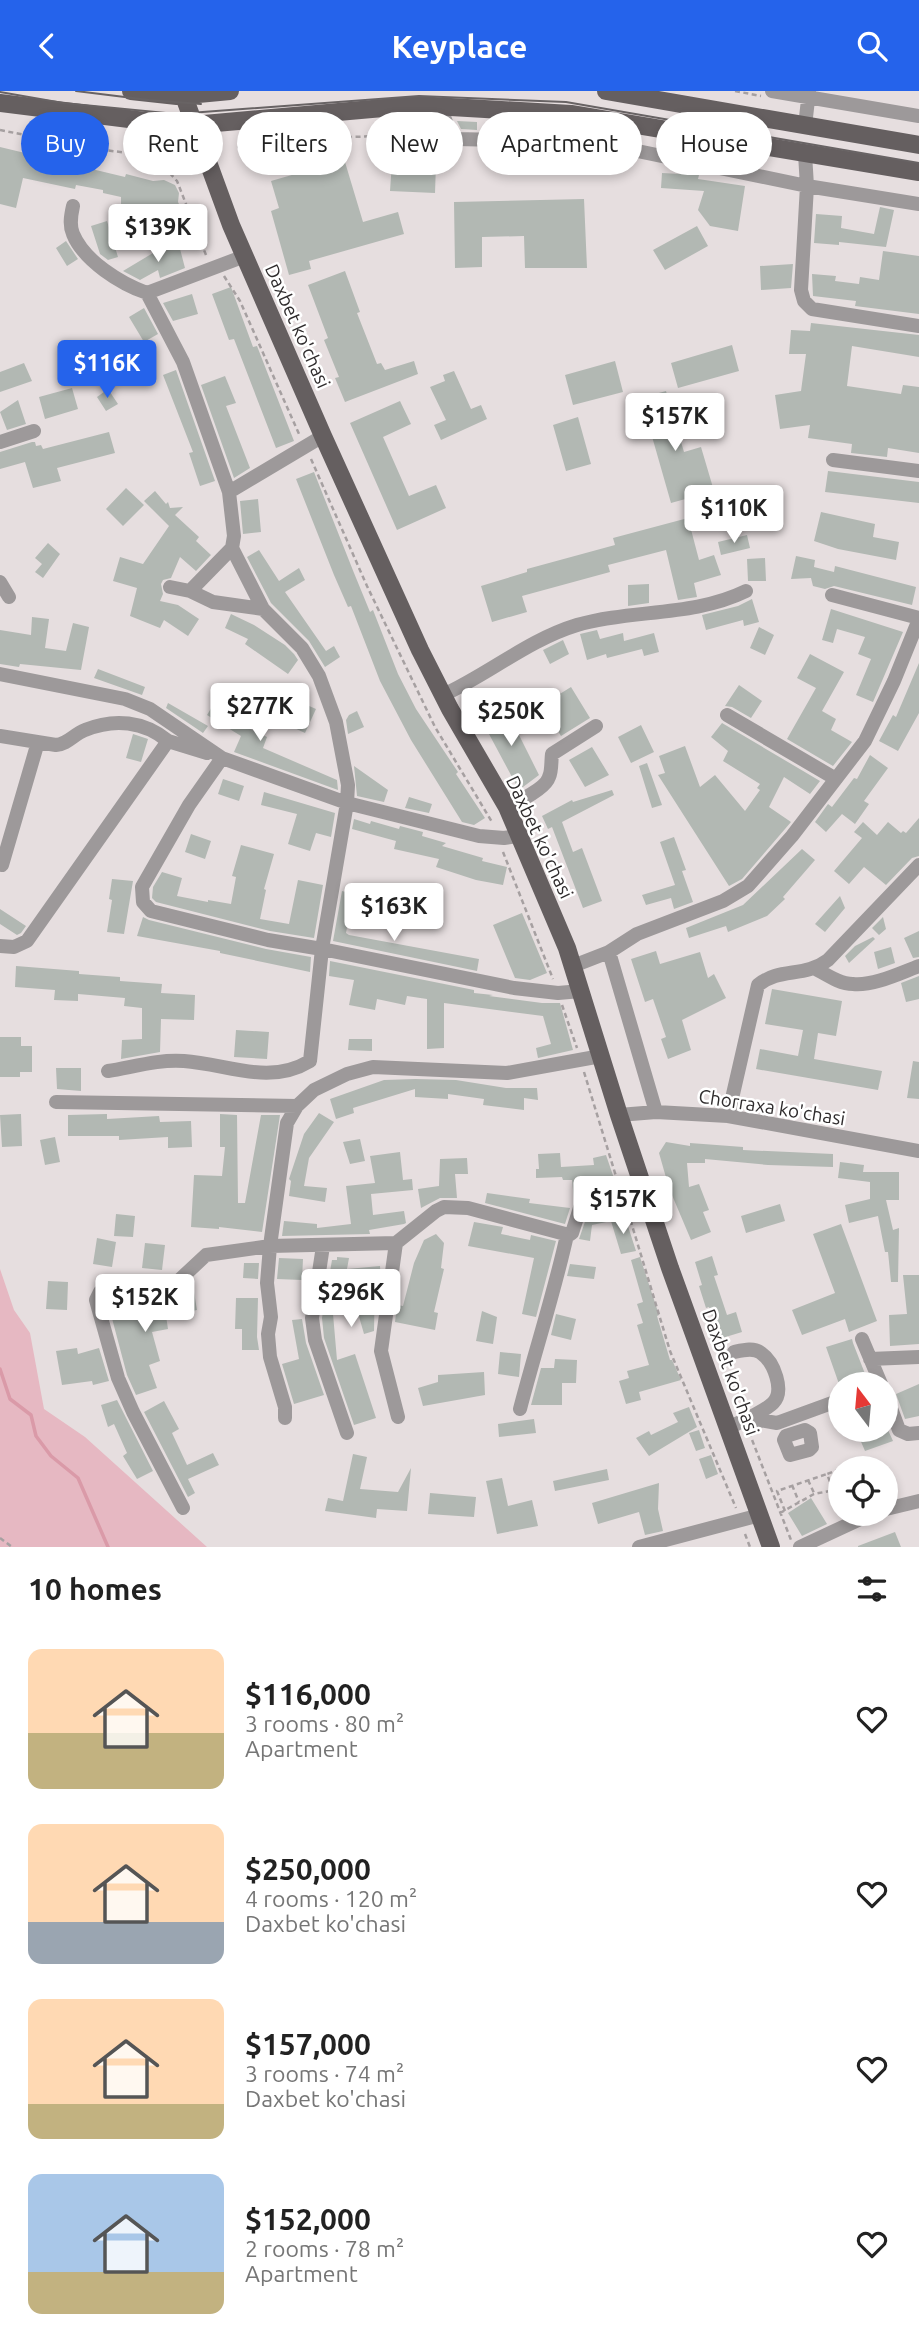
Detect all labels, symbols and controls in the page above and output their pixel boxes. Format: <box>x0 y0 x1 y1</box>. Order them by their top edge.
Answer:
icon: back <box>28 27 66 65</box>
icon: search <box>853 27 891 65</box>
text: Keyplace <box>392 28 527 64</box>
chip: Buy <box>21 112 109 175</box>
chip: Rent <box>123 112 223 175</box>
chip: Filters <box>237 112 352 175</box>
chip: New <box>366 112 463 175</box>
chip: Apartment <box>477 112 642 175</box>
chip: House <box>656 112 772 175</box>
pin: $139K <box>109 205 207 264</box>
text: $139K <box>124 214 192 239</box>
street label: Daxbet ko'chasi <box>261 261 335 391</box>
pin: $116K <box>58 341 156 400</box>
text: $116K <box>73 350 141 375</box>
pin: $157K <box>626 393 724 453</box>
text: $157K <box>641 403 709 428</box>
pin: $110K <box>685 485 783 545</box>
text: $110K <box>700 495 768 520</box>
pin: $277K <box>211 683 309 743</box>
pin: $250K <box>462 689 560 748</box>
text: $277K <box>226 693 294 718</box>
text: $250K <box>477 698 545 723</box>
street label: Daxbet ko'chasi <box>502 772 578 902</box>
pin: $163K <box>345 883 443 943</box>
text: $163K <box>360 893 428 918</box>
street label: Chorraxa ko'chasi <box>697 1085 847 1129</box>
pin: $157K <box>574 1177 672 1236</box>
text: $157K <box>589 1186 657 1211</box>
pin: $296K <box>302 1269 400 1329</box>
pin: $152K <box>96 1275 194 1334</box>
text: $296K <box>317 1279 385 1304</box>
text: $152K <box>111 1284 179 1309</box>
street label: Daxbet ko'chasi <box>698 1306 764 1438</box>
north arrow <box>828 1372 898 1442</box>
map controls <box>828 1372 898 1526</box>
button: locate <box>828 1456 898 1526</box>
icon: filters <box>853 1570 891 1608</box>
text: 10 homes <box>28 1572 162 1606</box>
icon: home <box>84 1677 168 1761</box>
text: $116,000 <box>245 1677 371 1711</box>
icon: heart <box>853 1700 891 1738</box>
text: 3 rooms · 80 m² <box>245 1711 404 1736</box>
text: Apartment <box>245 1736 358 1761</box>
icon: home <box>84 1852 168 1936</box>
text: $250,000 <box>245 1852 371 1886</box>
icon: heart <box>853 1875 891 1913</box>
text: 4 rooms · 120 m² <box>245 1886 417 1911</box>
text: Daxbet ko'chasi <box>245 1911 406 1936</box>
icon: home <box>84 2027 168 2111</box>
text: $157,000 <box>245 2027 371 2061</box>
icon: heart <box>853 2050 891 2088</box>
text: 3 rooms · 74 m² <box>245 2061 404 2086</box>
text: Daxbet ko'chasi <box>245 2086 406 2111</box>
icon: home <box>84 2202 168 2286</box>
text: $152,000 <box>245 2202 371 2236</box>
icon: heart <box>853 2225 891 2263</box>
text: 2 rooms · 78 m² <box>245 2236 404 2261</box>
text: Apartment <box>245 2261 358 2286</box>

